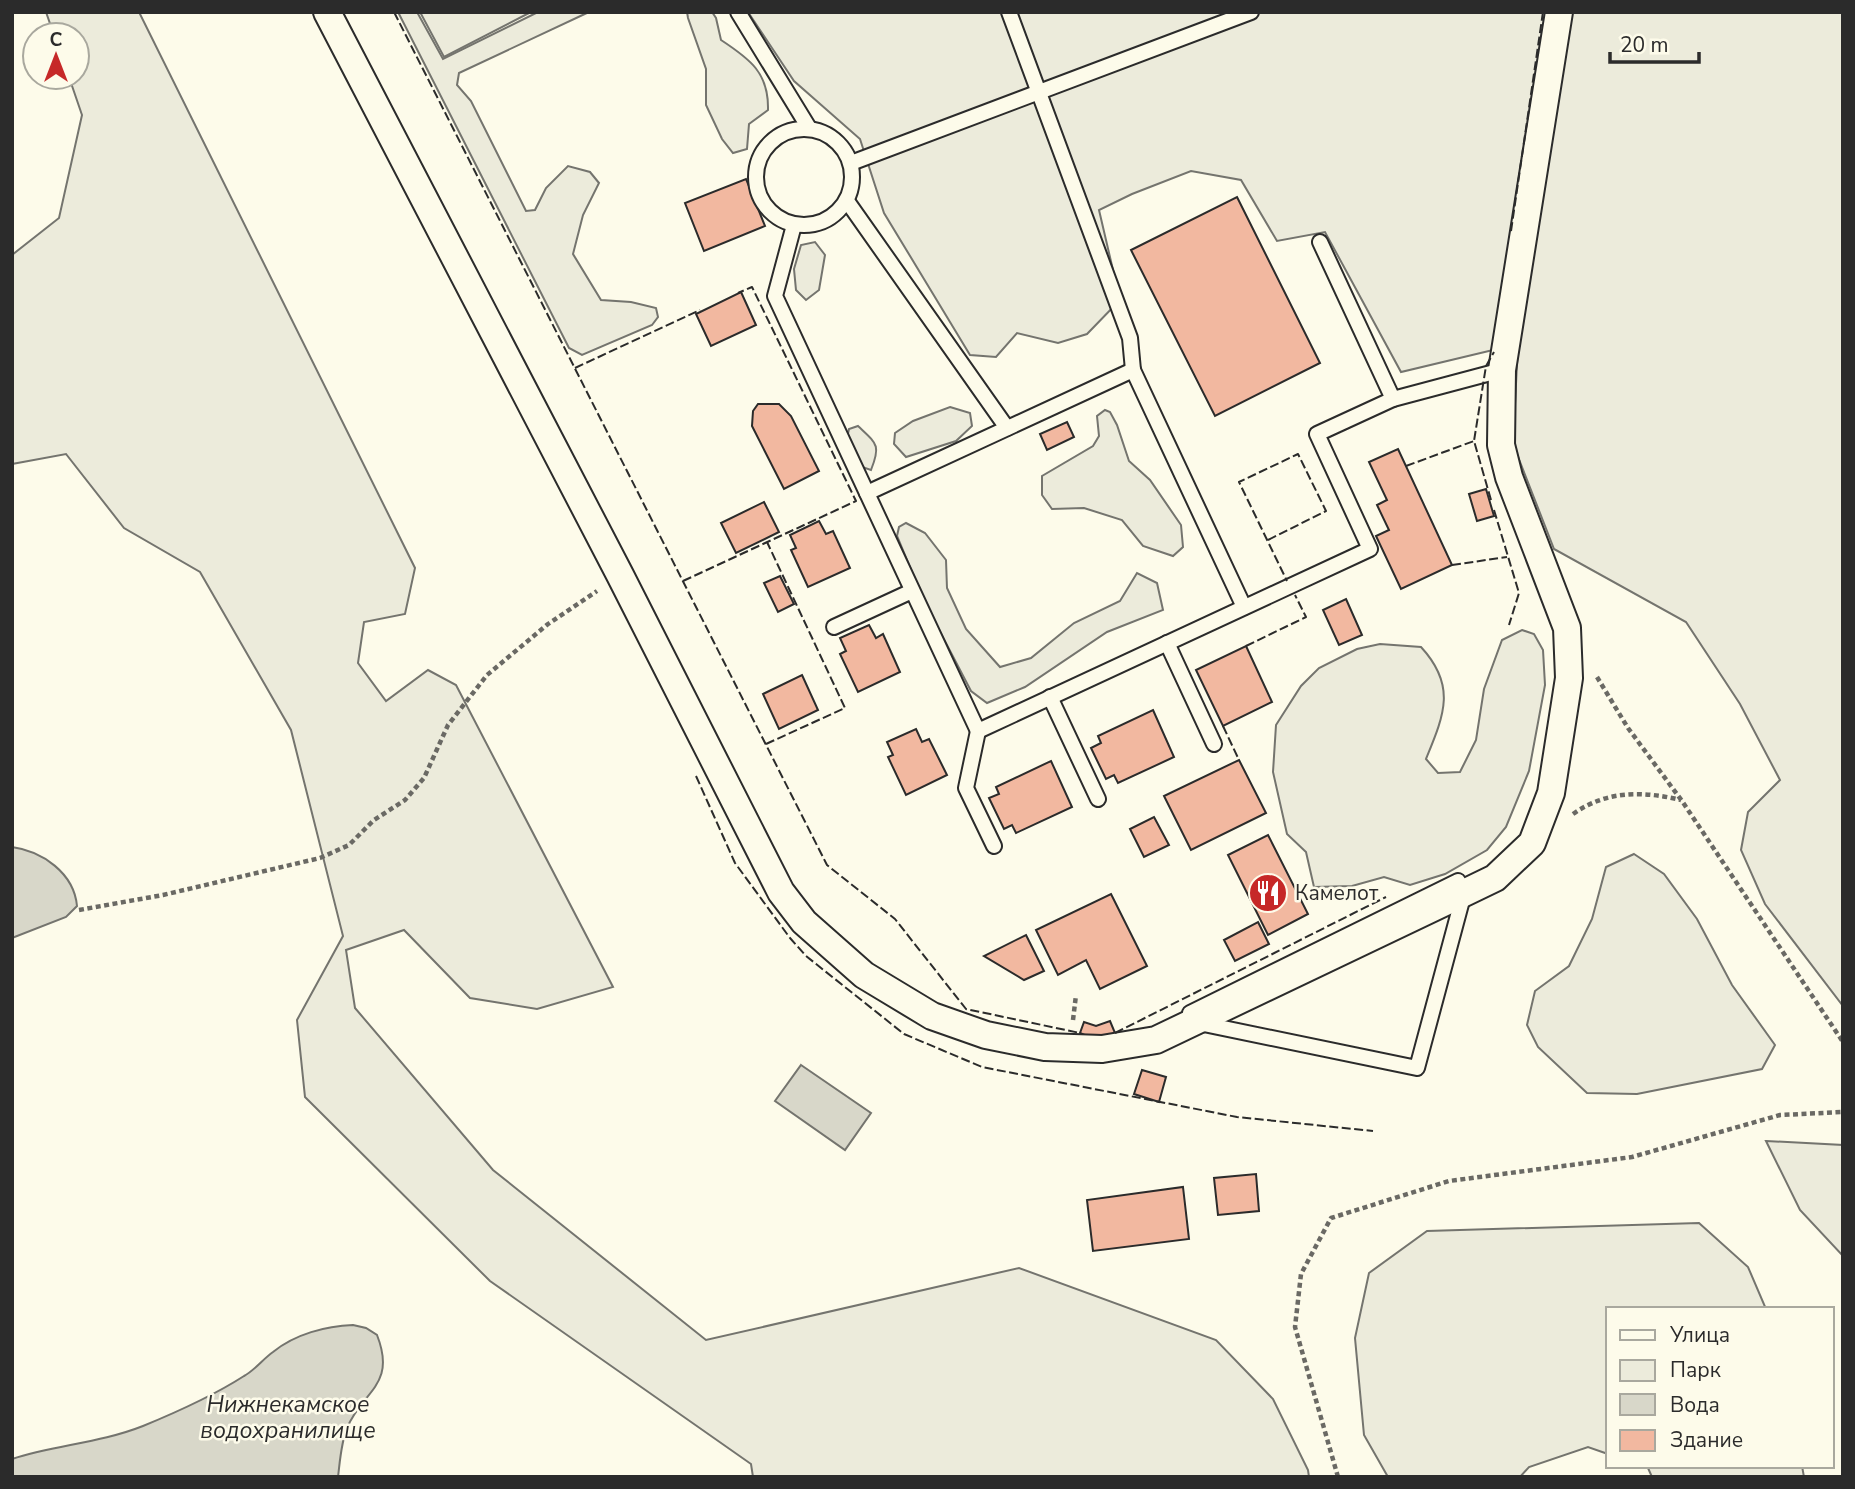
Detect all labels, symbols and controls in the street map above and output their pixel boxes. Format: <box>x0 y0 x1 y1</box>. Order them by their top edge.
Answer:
north arrow <box>21 21 91 91</box>
scale bar <box>1610 21 1699 65</box>
text: С <box>50 27 63 53</box>
text: 20 m <box>1620 31 1669 59</box>
restaurant icon: Камелот <box>1247 872 1289 914</box>
place label: Камелот <box>1295 879 1379 907</box>
legend <box>1606 1307 1834 1468</box>
text: Улица <box>1669 1321 1730 1349</box>
text: Парк <box>1670 1356 1722 1384</box>
water label: Нижнекамское водохранилище <box>200 1389 376 1446</box>
text: Вода <box>1670 1391 1720 1419</box>
text: Здание <box>1670 1426 1743 1454</box>

